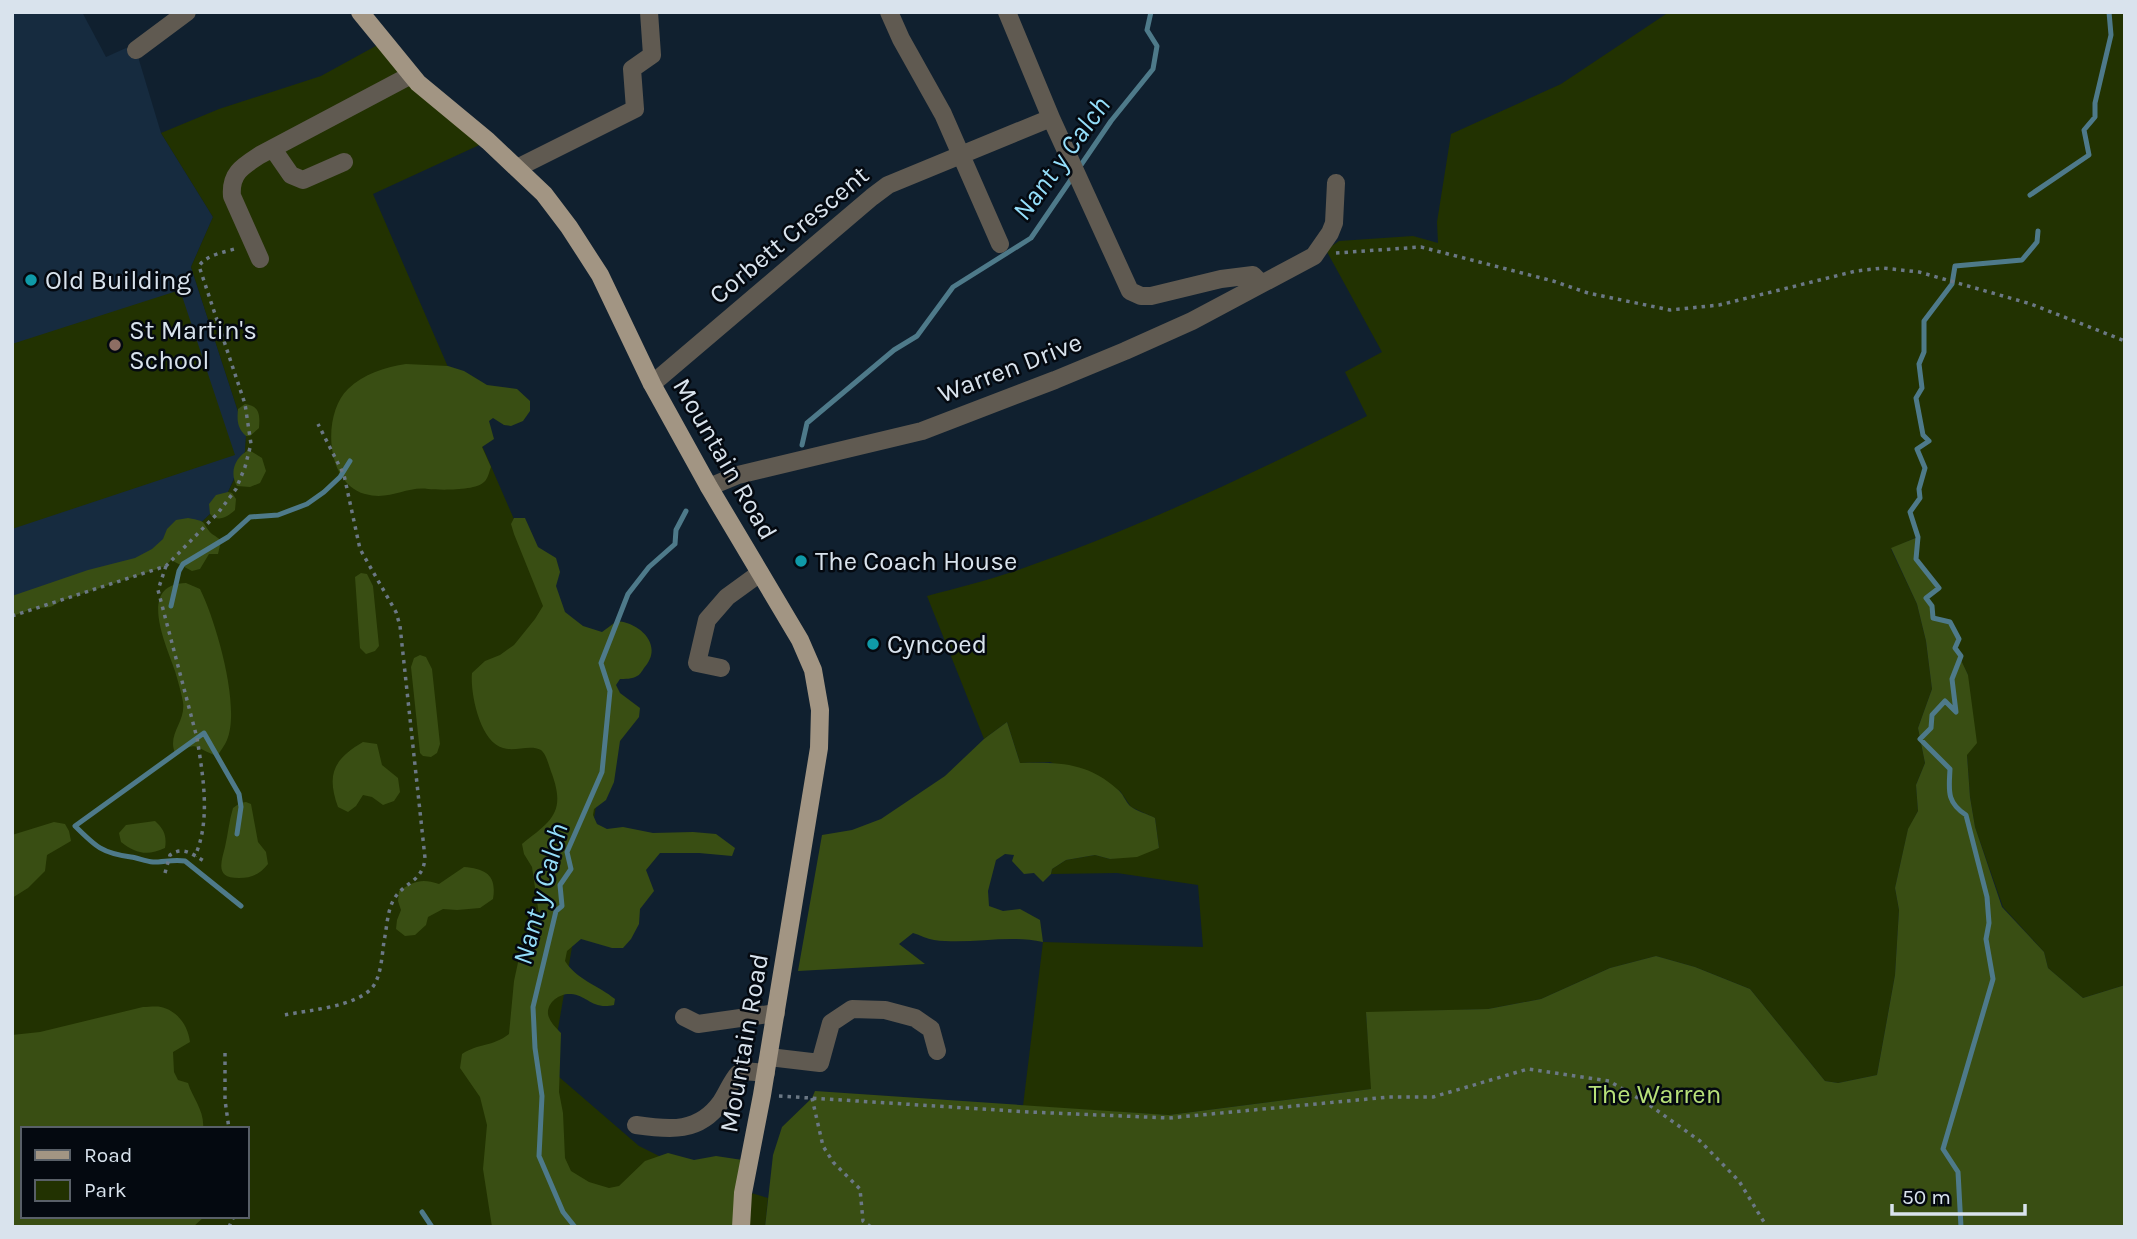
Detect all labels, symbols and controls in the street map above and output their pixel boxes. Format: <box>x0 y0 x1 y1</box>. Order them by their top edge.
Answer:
water label: Nant y Calch <box>1005 90 1117 226</box>
street label: Corbett Crescent <box>703 159 875 311</box>
place label: Old Building <box>45 265 191 296</box>
marker: Old Building <box>23 272 39 288</box>
place label: St Martin's School <box>129 315 257 376</box>
street label: Warren Drive <box>934 326 1086 410</box>
marker: St Martin's School <box>107 337 123 353</box>
street label: Mountain Road <box>666 373 784 545</box>
place label: The Coach House <box>815 546 1017 577</box>
marker: The Coach House <box>793 553 809 569</box>
place label: Cyncoed <box>887 629 987 660</box>
marker: Cyncoed <box>865 636 881 652</box>
water label: Nant y Calch <box>505 820 575 968</box>
street label: Mountain Road <box>713 951 775 1135</box>
park label: The Warren <box>1589 1079 1721 1110</box>
legend <box>21 1127 248 1218</box>
text: Road <box>84 1143 132 1167</box>
scale bar <box>1892 1172 2025 1216</box>
text: Park <box>84 1178 127 1202</box>
text: 50 m <box>1902 1185 1951 1209</box>

